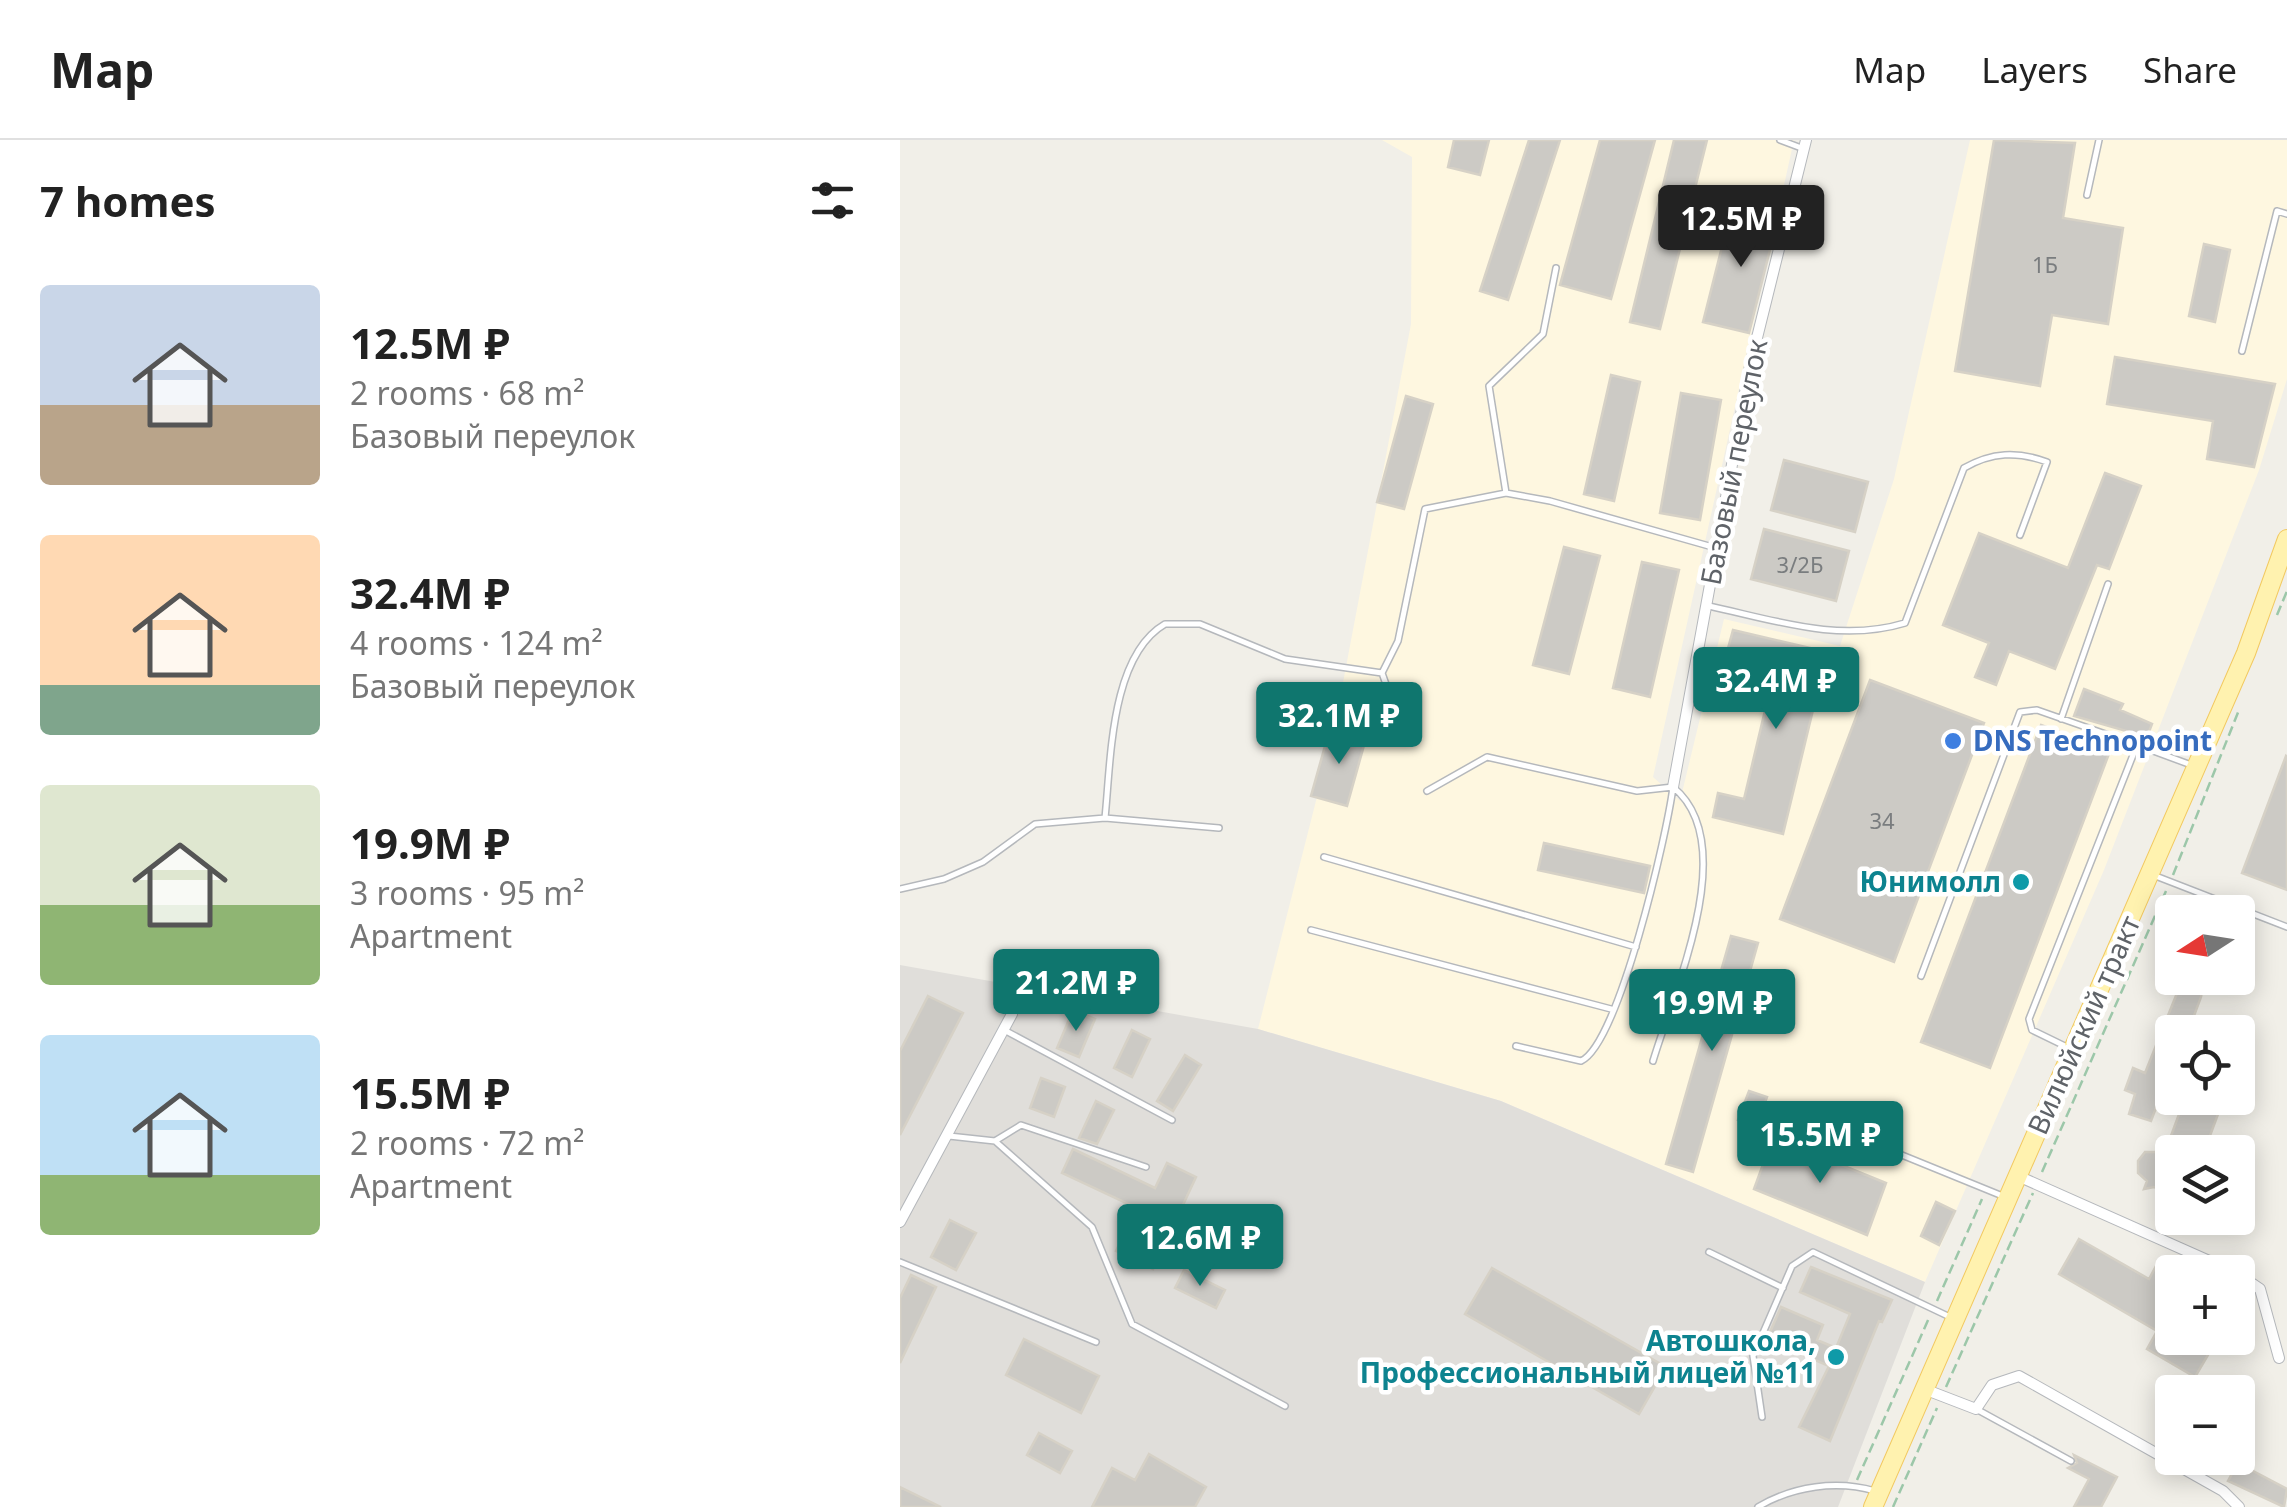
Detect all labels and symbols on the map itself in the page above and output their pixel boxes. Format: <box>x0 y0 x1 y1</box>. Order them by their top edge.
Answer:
pin: 12.5M ₽ <box>1649 185 1833 270</box>
house number: 1Б <box>2032 249 2058 279</box>
street label: Базовый переулок <box>1691 336 1776 588</box>
house number: 3/2Б <box>1777 549 1823 579</box>
pin: 32.4M ₽ <box>1684 647 1868 732</box>
pin: 32.1M ₽ <box>1247 682 1431 767</box>
place label: DNS Technopoint <box>1973 721 2212 759</box>
marker: DNS Technopoint <box>1942 730 1964 752</box>
house number: 34 <box>1869 805 1895 835</box>
place label: Юнимолл <box>1860 862 2001 900</box>
marker: Юнимолл <box>2010 871 2032 893</box>
north arrow <box>2155 895 2255 995</box>
street label: Вилюйский тракт <box>2018 909 2148 1140</box>
pin: 21.2M ₽ <box>984 949 1168 1034</box>
pin: 19.9M ₽ <box>1620 969 1804 1054</box>
pin: 15.5M ₽ <box>1728 1101 1912 1186</box>
pin: 12.6M ₽ <box>1108 1204 1292 1289</box>
place label: Автошкола, Профессиональный лицей №11 <box>1360 1321 1816 1391</box>
marker: Автошкола, Профессиональный лицей №11 <box>1825 1346 1847 1368</box>

